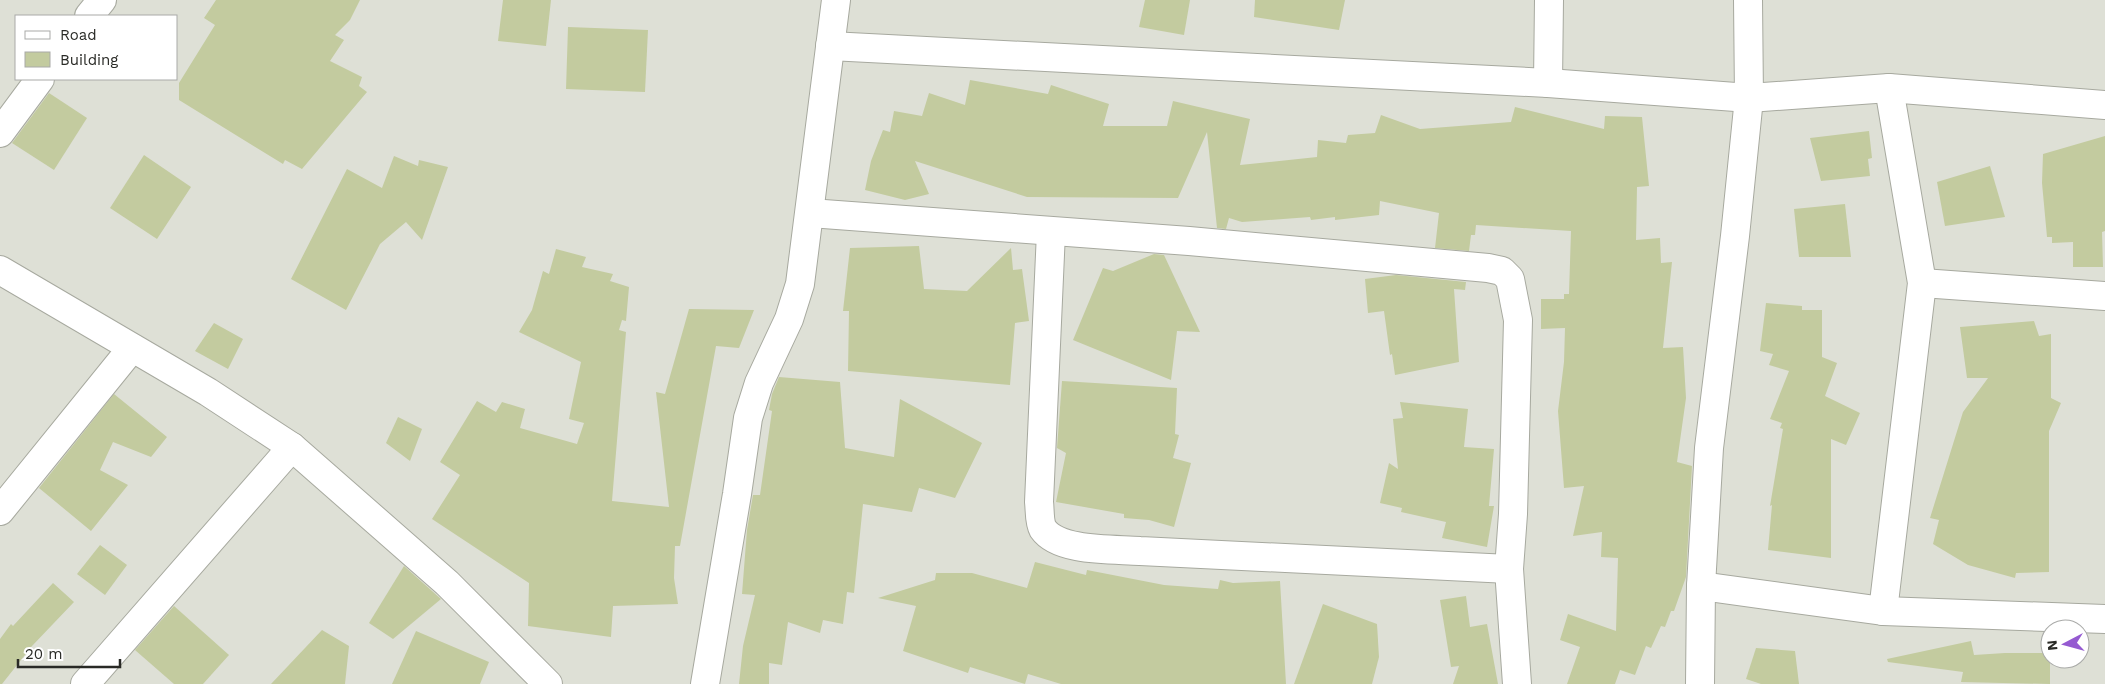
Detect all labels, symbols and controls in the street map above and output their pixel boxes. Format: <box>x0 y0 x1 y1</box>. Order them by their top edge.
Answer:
legend <box>15 15 178 80</box>
text: Road <box>60 26 97 44</box>
text: Building <box>60 51 118 69</box>
north arrow <box>2040 619 2090 669</box>
scale bar <box>18 636 120 668</box>
text: N <box>2044 639 2061 651</box>
text: 20 m <box>25 645 63 663</box>

